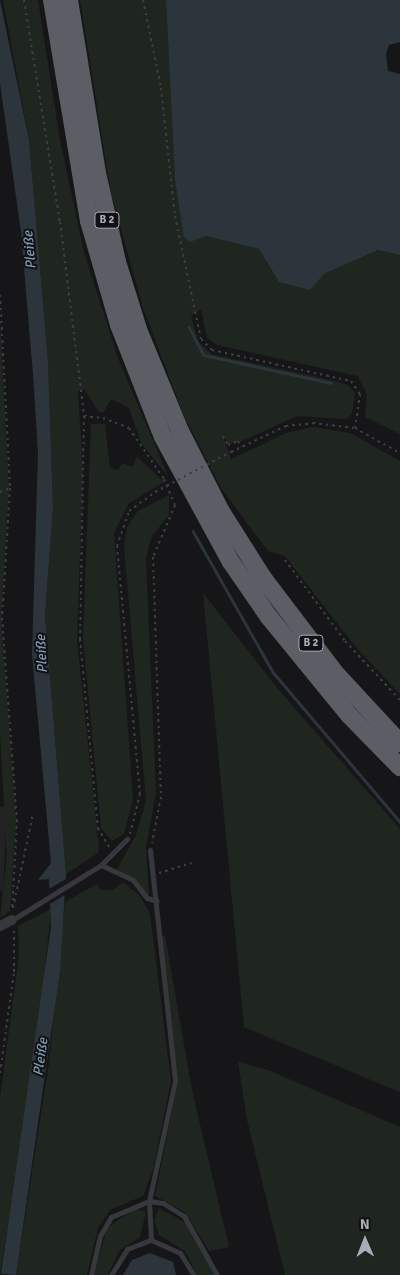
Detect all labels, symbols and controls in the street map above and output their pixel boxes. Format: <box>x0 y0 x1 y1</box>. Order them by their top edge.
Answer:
road number: B 2 <box>93 212 121 228</box>
water label: Pleiße <box>20 230 40 270</box>
water label: Pleiße <box>33 634 51 674</box>
road number: B 2 <box>297 634 325 651</box>
water label: Pleiße <box>30 1037 52 1077</box>
north arrow <box>340 1215 390 1265</box>
text: N <box>360 1216 370 1233</box>

